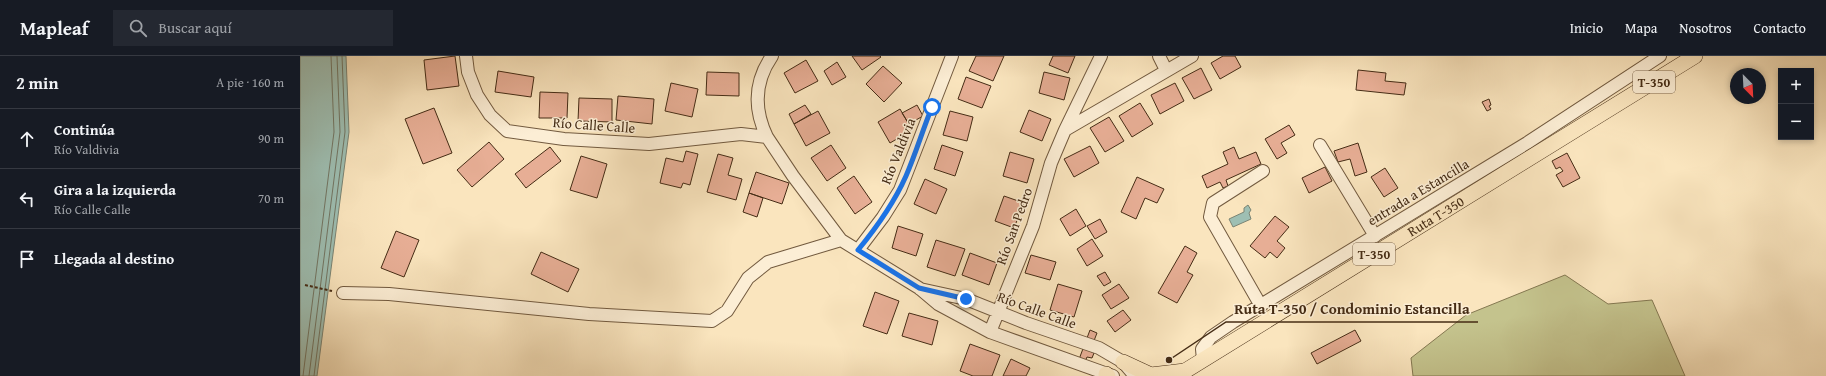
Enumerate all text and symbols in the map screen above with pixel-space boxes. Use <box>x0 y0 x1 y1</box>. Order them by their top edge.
search box <box>113 10 393 46</box>
text: Mapleaf <box>20 14 89 42</box>
icon: search <box>127 17 149 39</box>
text: Buscar aquí <box>159 17 232 38</box>
text: Inicio <box>1570 18 1603 38</box>
text: Mapa <box>1625 18 1657 38</box>
text: Nosotros <box>1679 18 1732 38</box>
text: Contacto <box>1754 18 1806 38</box>
north arrow <box>1730 68 1766 104</box>
map controls <box>1778 68 1814 140</box>
button: + <box>1778 68 1814 104</box>
text: 2 min <box>16 70 58 95</box>
road number: T-350 <box>1633 71 1675 93</box>
text: A pie · 160 m <box>216 73 284 92</box>
route start <box>923 98 941 116</box>
button: − <box>1778 104 1814 140</box>
street label: Río Calle Calle <box>552 112 636 138</box>
street label: Río Valdivia <box>876 114 921 187</box>
text: Continúa <box>54 119 115 140</box>
icon: ahead <box>16 128 38 150</box>
text: 90 m <box>258 129 284 148</box>
text: Río Valdivia <box>54 140 119 159</box>
street label: entrada a Estancilla <box>1363 154 1473 230</box>
text: Gira a la izquierda <box>54 179 176 200</box>
street label: Río San Pedro <box>991 185 1037 267</box>
icon: left <box>16 188 38 210</box>
text: 70 m <box>258 189 284 208</box>
street label: Ruta T-350 <box>1403 191 1468 241</box>
text: Río Calle Calle <box>54 200 131 219</box>
road number: T-350 <box>1353 243 1395 265</box>
icon: arrive <box>16 248 38 270</box>
text: Llegada al destino <box>54 248 174 269</box>
street label: Río Calle Calle <box>995 286 1080 334</box>
route end <box>957 290 975 308</box>
callout: Ruta T-350 / Condominio Estancilla <box>1226 295 1478 322</box>
text: Ruta T-350 / Condominio Estancilla <box>1234 298 1470 319</box>

